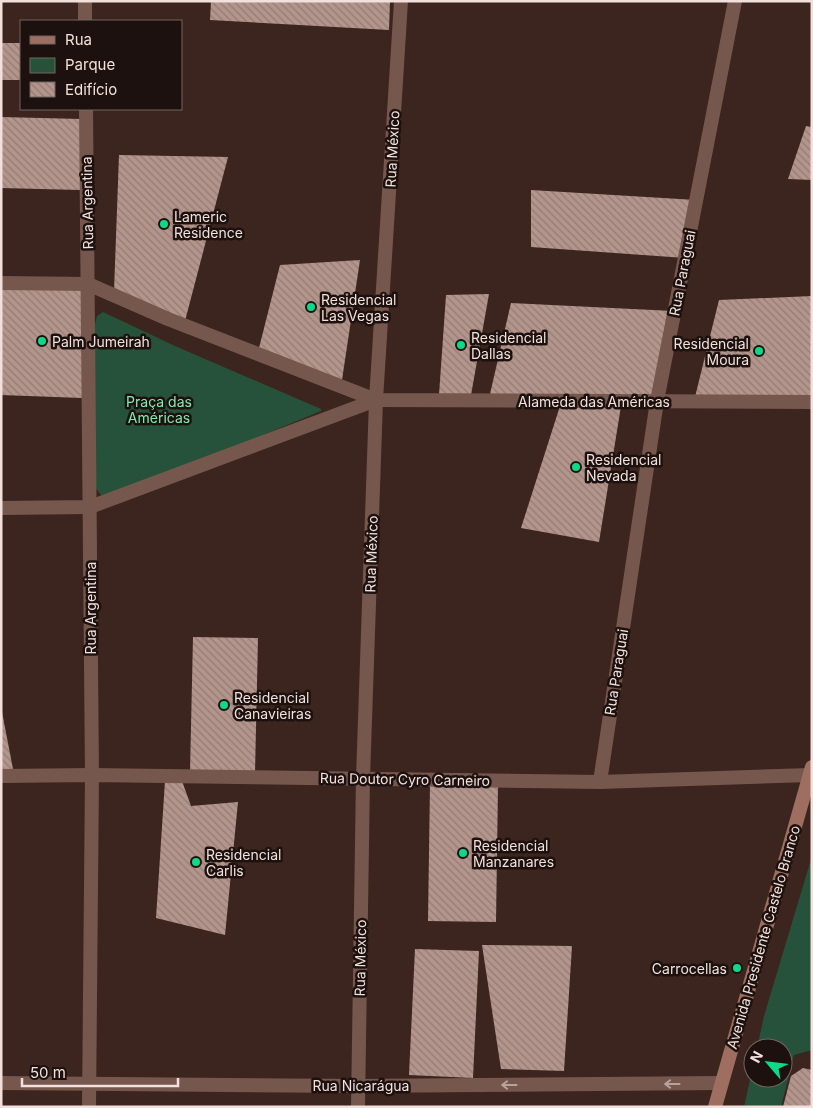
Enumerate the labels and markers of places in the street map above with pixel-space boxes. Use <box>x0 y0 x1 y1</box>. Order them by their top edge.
place label: Lameric Residence <box>174 208 243 241</box>
marker: Lameric Residence <box>158 218 170 230</box>
place label: Residencial Las Vegas <box>321 291 396 324</box>
marker: Residencial Las Vegas <box>305 301 317 313</box>
place label: Residencial Dallas <box>471 329 546 362</box>
place label: Palm Jumeirah <box>52 333 150 350</box>
marker: Palm Jumeirah <box>36 335 48 347</box>
place label: Residencial Moura <box>674 335 749 368</box>
marker: Residencial Dallas <box>455 339 467 351</box>
marker: Residencial Moura <box>753 345 765 357</box>
place label: Residencial Nevada <box>586 451 661 484</box>
marker: Residencial Nevada <box>570 461 582 473</box>
place label: Residencial Canavieiras <box>234 689 311 722</box>
marker: Residencial Canavieiras <box>218 699 230 711</box>
place label: Residencial Manzanares <box>473 837 554 870</box>
place label: Residencial Carlis <box>206 846 281 879</box>
marker: Residencial Manzanares <box>457 847 469 859</box>
marker: Residencial Carlis <box>190 856 202 868</box>
place label: Carrocellas <box>652 960 727 977</box>
marker: Carrocellas <box>731 962 743 974</box>

